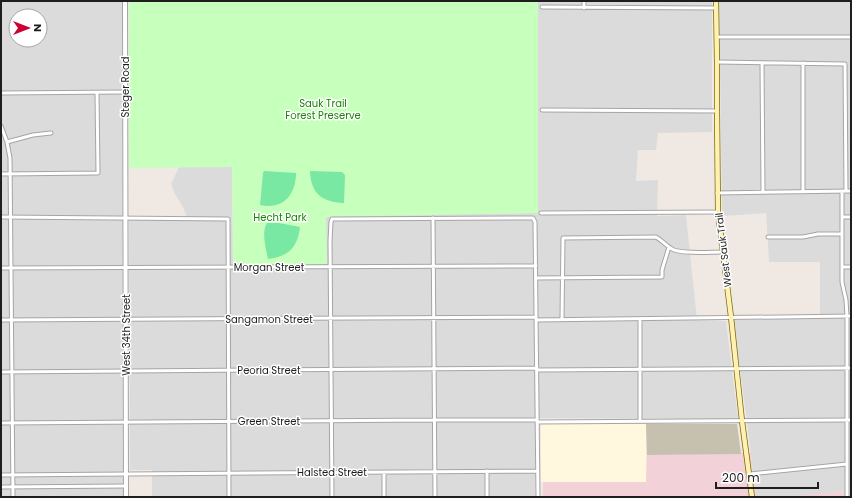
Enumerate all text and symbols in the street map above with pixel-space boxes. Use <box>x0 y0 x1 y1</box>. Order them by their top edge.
north arrow <box>8 8 48 48</box>
text: N <box>30 24 46 32</box>
street label: Steger Road <box>118 56 133 118</box>
park label: Sauk Trail Forest Preserve <box>285 96 361 123</box>
park label: Hecht Park <box>253 210 308 225</box>
street label: West Sauk Trail <box>711 212 736 288</box>
street label: Morgan Street <box>234 260 305 275</box>
street label: West 34th Street <box>119 294 134 376</box>
street label: Sangamon Street <box>225 312 313 327</box>
street label: Peoria Street <box>237 363 301 378</box>
street label: Green Street <box>238 414 300 429</box>
scale bar <box>716 464 818 490</box>
street label: Halsted Street <box>297 465 367 480</box>
text: 200 m <box>722 469 760 486</box>

